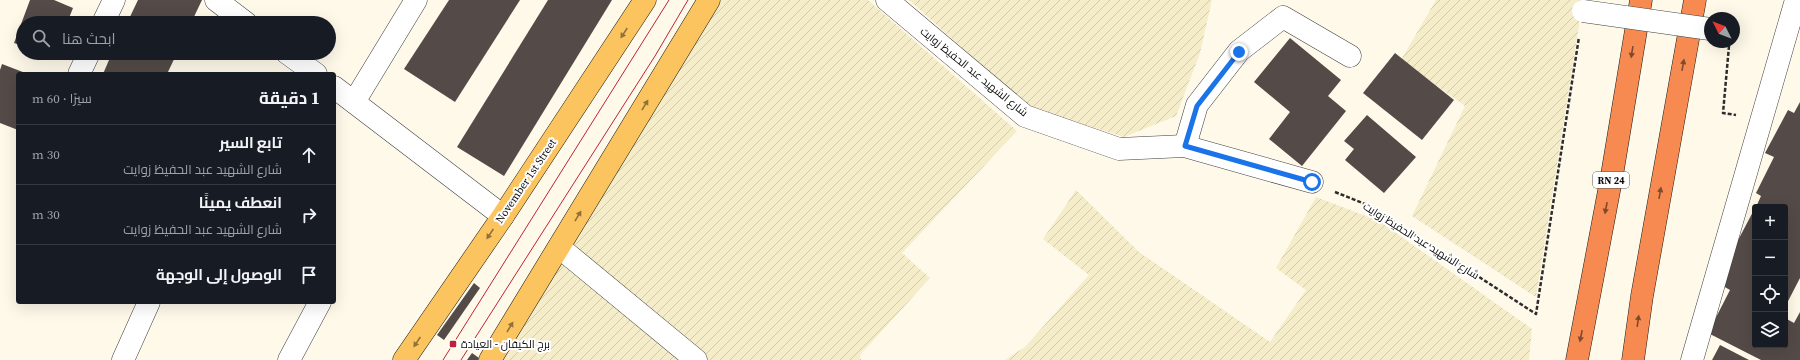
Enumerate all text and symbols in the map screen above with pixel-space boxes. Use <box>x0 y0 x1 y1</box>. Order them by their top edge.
north arrow <box>1704 12 1740 48</box>
search box <box>16 16 336 60</box>
street label: شارع الشهيد عبد الحفيظ زوايت <box>917 24 1031 120</box>
icon: search <box>30 27 52 49</box>
one-way arrow <box>620 27 628 38</box>
text: ابحث هنا <box>62 28 116 49</box>
route end <box>1230 43 1248 61</box>
one-way arrow <box>1629 46 1635 58</box>
one-way arrow <box>1681 59 1687 71</box>
text: 1 دقيقة <box>259 86 320 110</box>
text: سيرًا · 60 m <box>32 90 92 107</box>
one-way arrow <box>642 99 649 111</box>
text: تابع السير <box>219 132 282 153</box>
street label: November 1st Street <box>492 135 560 226</box>
icon: ahead <box>298 144 320 166</box>
text: 30 m <box>32 146 60 163</box>
text: شارع الشهيد عبد الحفيظ زوايت <box>123 161 282 178</box>
road number: RN 24 <box>1593 172 1629 188</box>
route start <box>1303 173 1321 191</box>
one-way arrow <box>1657 187 1663 199</box>
text: انعطف يمينًا <box>199 192 282 213</box>
street label: شارع الشهيد عبد الحفيظ زوايت <box>1360 199 1482 283</box>
one-way arrow <box>1602 202 1608 214</box>
icon: right <box>298 204 320 226</box>
map controls <box>1752 204 1788 348</box>
button: + <box>1752 204 1788 240</box>
text: 30 m <box>32 206 60 223</box>
one-way arrow <box>574 210 581 222</box>
text: شارع الشهيد عبد الحفيظ زوايت <box>123 221 282 238</box>
one-way arrow <box>486 229 494 240</box>
button: − <box>1752 240 1788 276</box>
text: الوصول إلى الوجهة <box>156 264 282 285</box>
icon: arrive <box>298 264 320 286</box>
button: locate <box>1752 276 1788 312</box>
button: layers <box>1752 312 1788 348</box>
one-way arrow <box>1635 315 1641 327</box>
one-way arrow <box>506 322 514 332</box>
one-way arrow <box>1577 329 1583 342</box>
one-way arrow <box>413 337 421 347</box>
place label: برج الكيفان - العيادة <box>461 337 550 352</box>
marker: برج الكيفان - العيادة <box>448 339 458 349</box>

